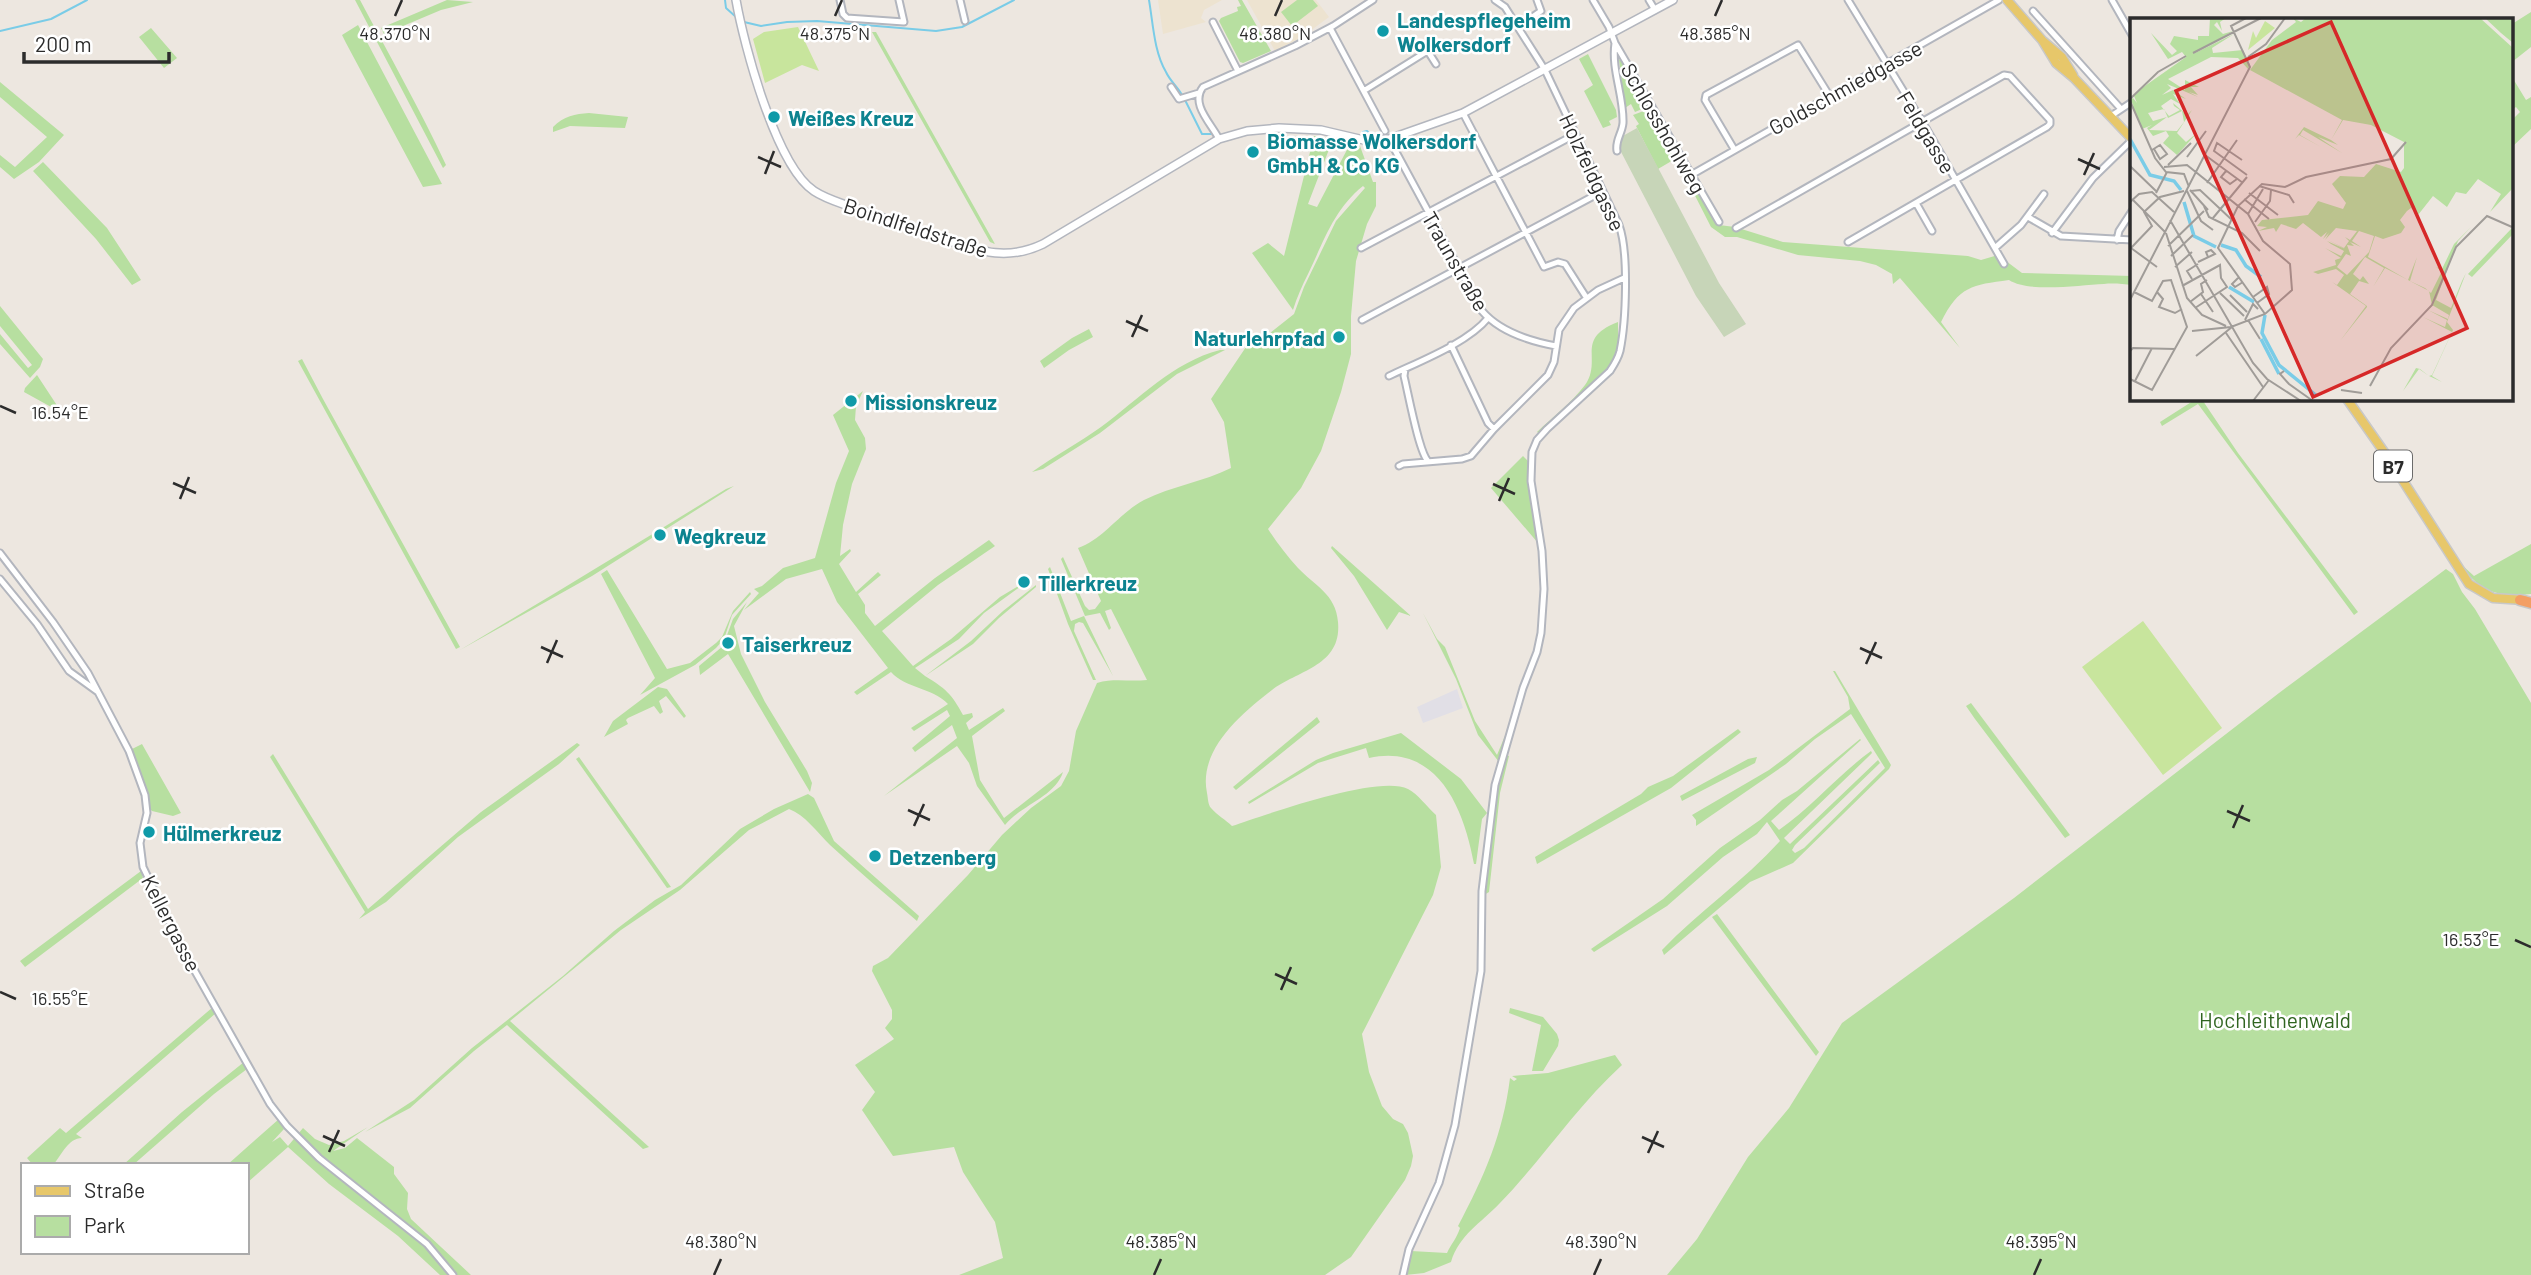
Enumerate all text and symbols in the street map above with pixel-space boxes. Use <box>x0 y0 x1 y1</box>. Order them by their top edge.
place label: Landespflegeheim Wolkersdorf <box>1397 7 1571 56</box>
inset map <box>2130 18 2514 401</box>
scale bar <box>24 21 170 65</box>
text: 48.370°N <box>359 22 431 44</box>
text: 48.375°N <box>800 22 870 44</box>
text: 48.380°N <box>1239 22 1311 44</box>
text: 48.385°N <box>1679 22 1751 44</box>
marker: Landespflegeheim Wolkersdorf <box>1375 23 1391 39</box>
text: 200 m <box>35 31 92 56</box>
street label: Goldschmiedgasse <box>1764 35 1926 139</box>
street label: Schlosshohlweg <box>1617 58 1711 198</box>
street label: Feldgasse <box>1893 86 1961 178</box>
place label: Weißes Kreuz <box>788 105 914 130</box>
marker: Weißes Kreuz <box>766 109 782 125</box>
street label: Holzfeldgasse <box>1555 109 1631 235</box>
place label: Biomasse Wolkersdorf GmbH & Co KG <box>1267 128 1476 177</box>
marker: Biomasse Wolkersdorf GmbH & Co KG <box>1245 144 1261 160</box>
street label: Boindlfeldstraße <box>841 192 991 262</box>
street label: Traunstraße <box>1417 207 1495 315</box>
place label: Naturlehrpfad <box>1194 325 1325 350</box>
marker: Naturlehrpfad <box>1331 329 1347 345</box>
place label: Missionskreuz <box>865 389 997 414</box>
marker: Missionskreuz <box>843 393 859 409</box>
text: 16.54°E <box>31 401 89 423</box>
road number: B7 <box>2374 450 2412 481</box>
place label: Wegkreuz <box>674 523 766 548</box>
marker: Wegkreuz <box>652 527 668 543</box>
place label: Tillerkreuz <box>1038 570 1137 595</box>
marker: Tillerkreuz <box>1016 574 1032 590</box>
place label: Taiserkreuz <box>742 631 852 656</box>
marker: Taiserkreuz <box>720 635 736 651</box>
place label: Hülmerkreuz <box>163 820 282 845</box>
marker: Hülmerkreuz <box>141 824 157 840</box>
place label: Detzenberg <box>889 844 996 869</box>
marker: Detzenberg <box>867 848 883 864</box>
street label: Kellergasse <box>137 871 207 975</box>
text: 16.53°E <box>2443 928 2499 950</box>
text: 16.55°E <box>32 987 88 1009</box>
park label: Hochleithenwald <box>2199 1007 2351 1032</box>
legend <box>21 1163 248 1254</box>
text: Straße <box>84 1177 145 1202</box>
text: Park <box>84 1212 125 1237</box>
text: 48.380°N <box>685 1230 757 1252</box>
text: 48.385°N <box>1125 1230 1197 1252</box>
text: 48.390°N <box>1565 1230 1637 1252</box>
text: 48.395°N <box>2005 1230 2077 1252</box>

